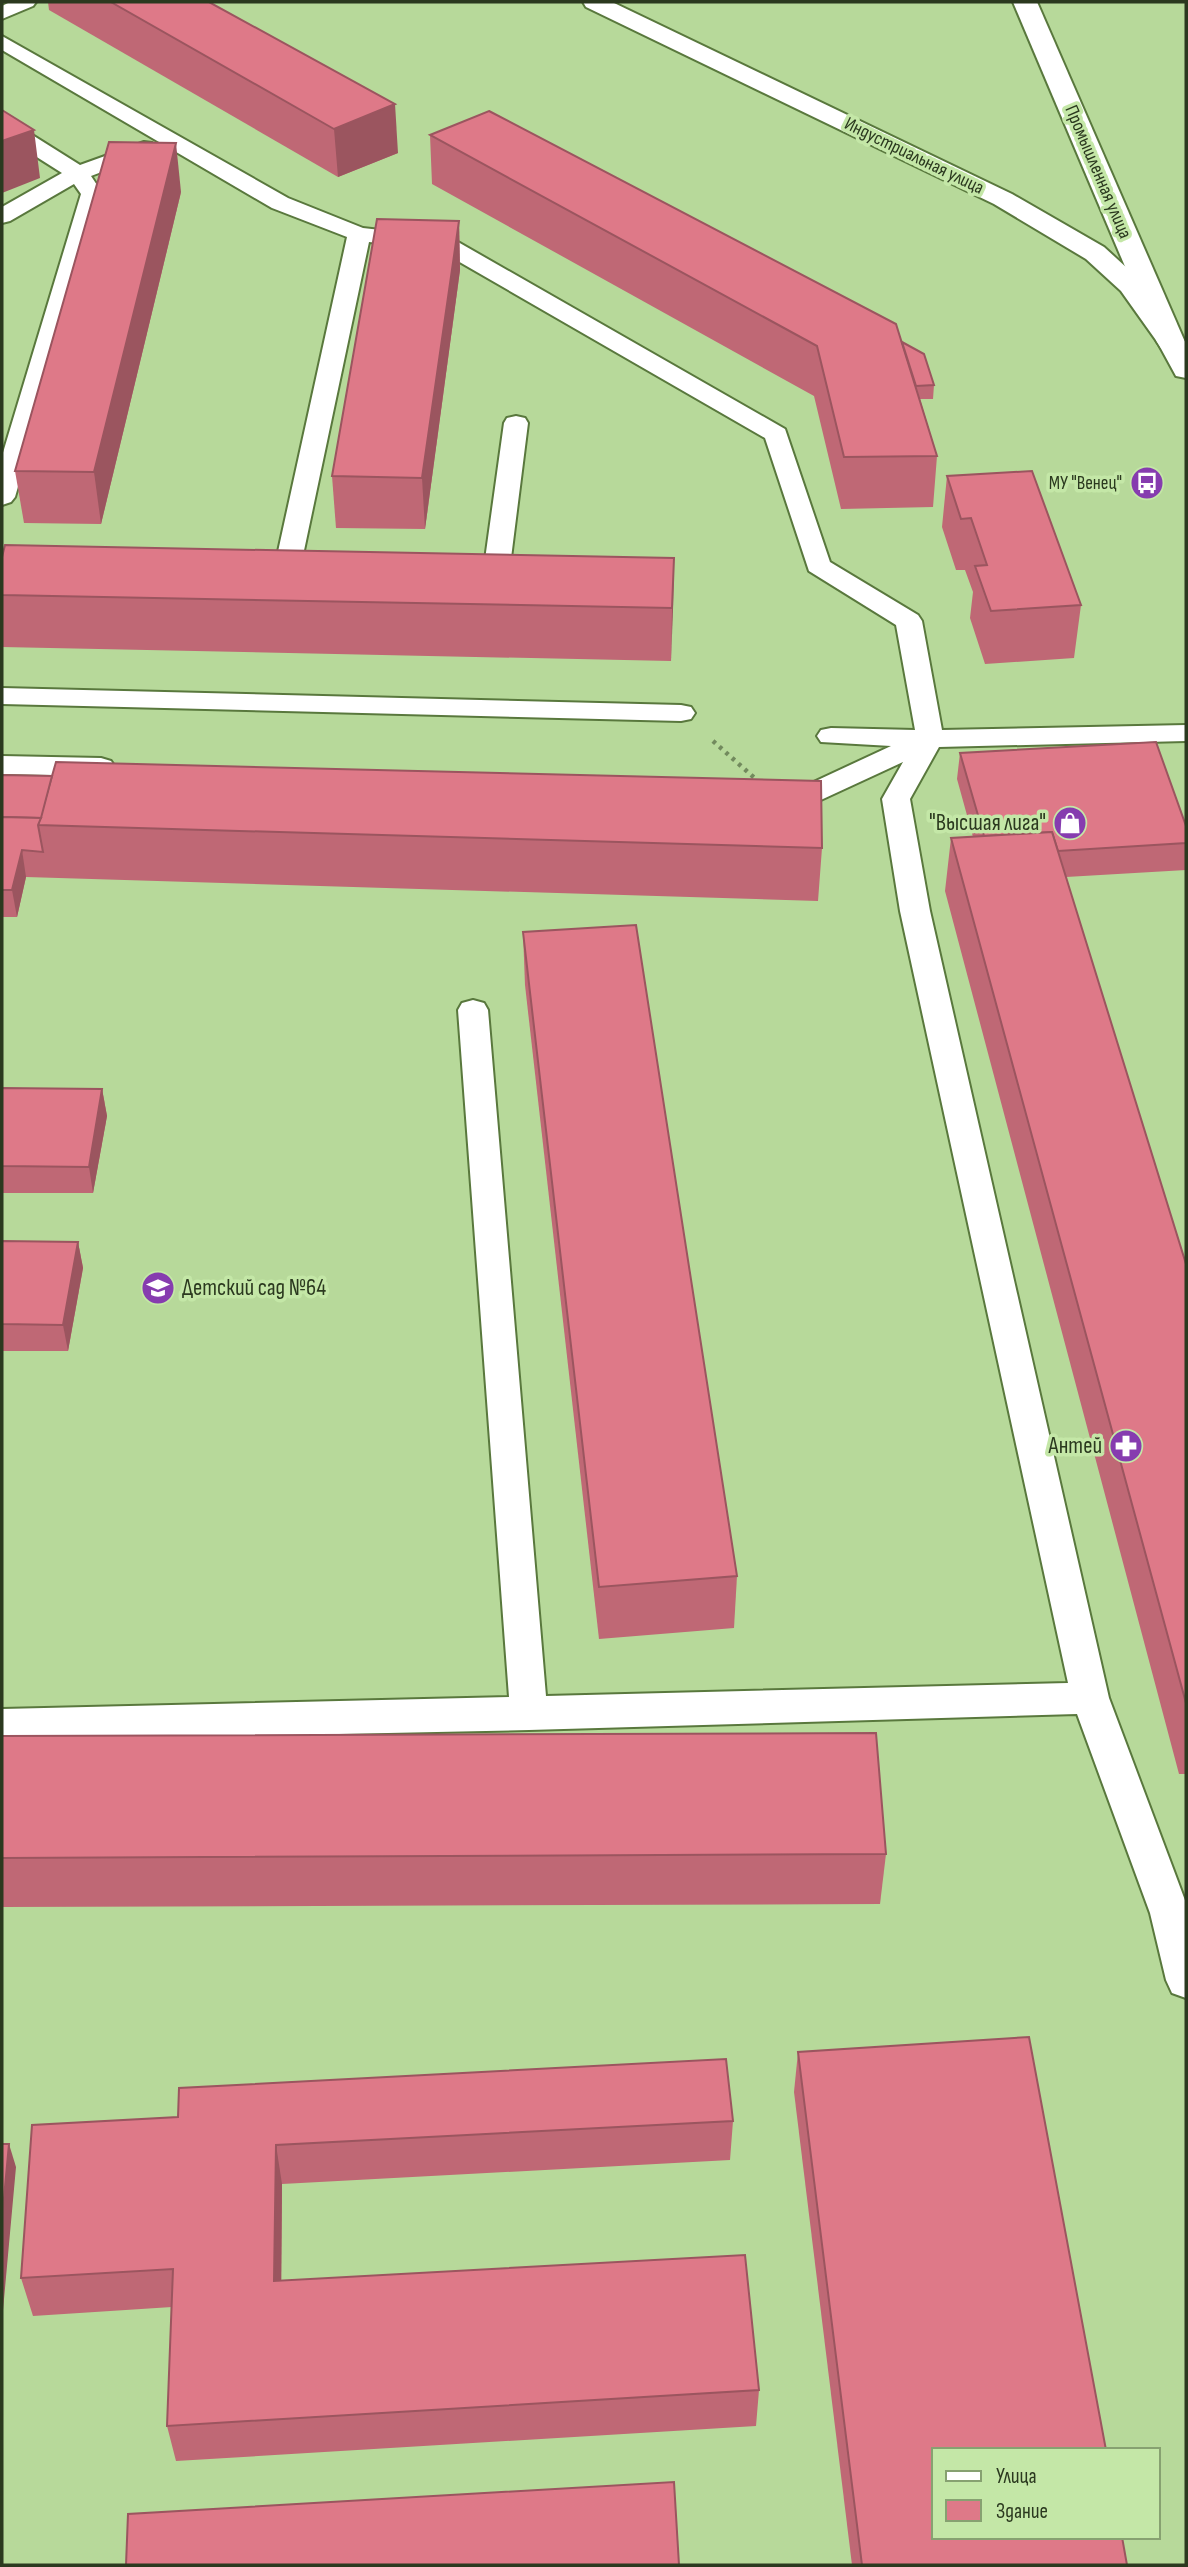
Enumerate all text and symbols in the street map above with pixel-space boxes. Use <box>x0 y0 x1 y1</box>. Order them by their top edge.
street label: Промышленная улица <box>1060 102 1136 242</box>
street label: Индустриальная улица <box>841 112 987 200</box>
bus stop icon: МУ "Венец" <box>1128 464 1166 502</box>
place label: МУ "Венец" <box>1049 472 1122 495</box>
shop icon: "Высшая лига" <box>1051 804 1089 842</box>
place label: "Высшая лига" <box>929 809 1046 837</box>
school or university icon: Детский сад №64 <box>139 1269 177 1307</box>
place label: Детский сад №64 <box>182 1274 327 1302</box>
pharmacy icon: Антей <box>1107 1427 1145 1465</box>
place label: Антей <box>1047 1432 1102 1460</box>
legend <box>932 2448 1160 2539</box>
text: Улица <box>996 2464 1037 2489</box>
text: Здание <box>996 2499 1048 2524</box>

